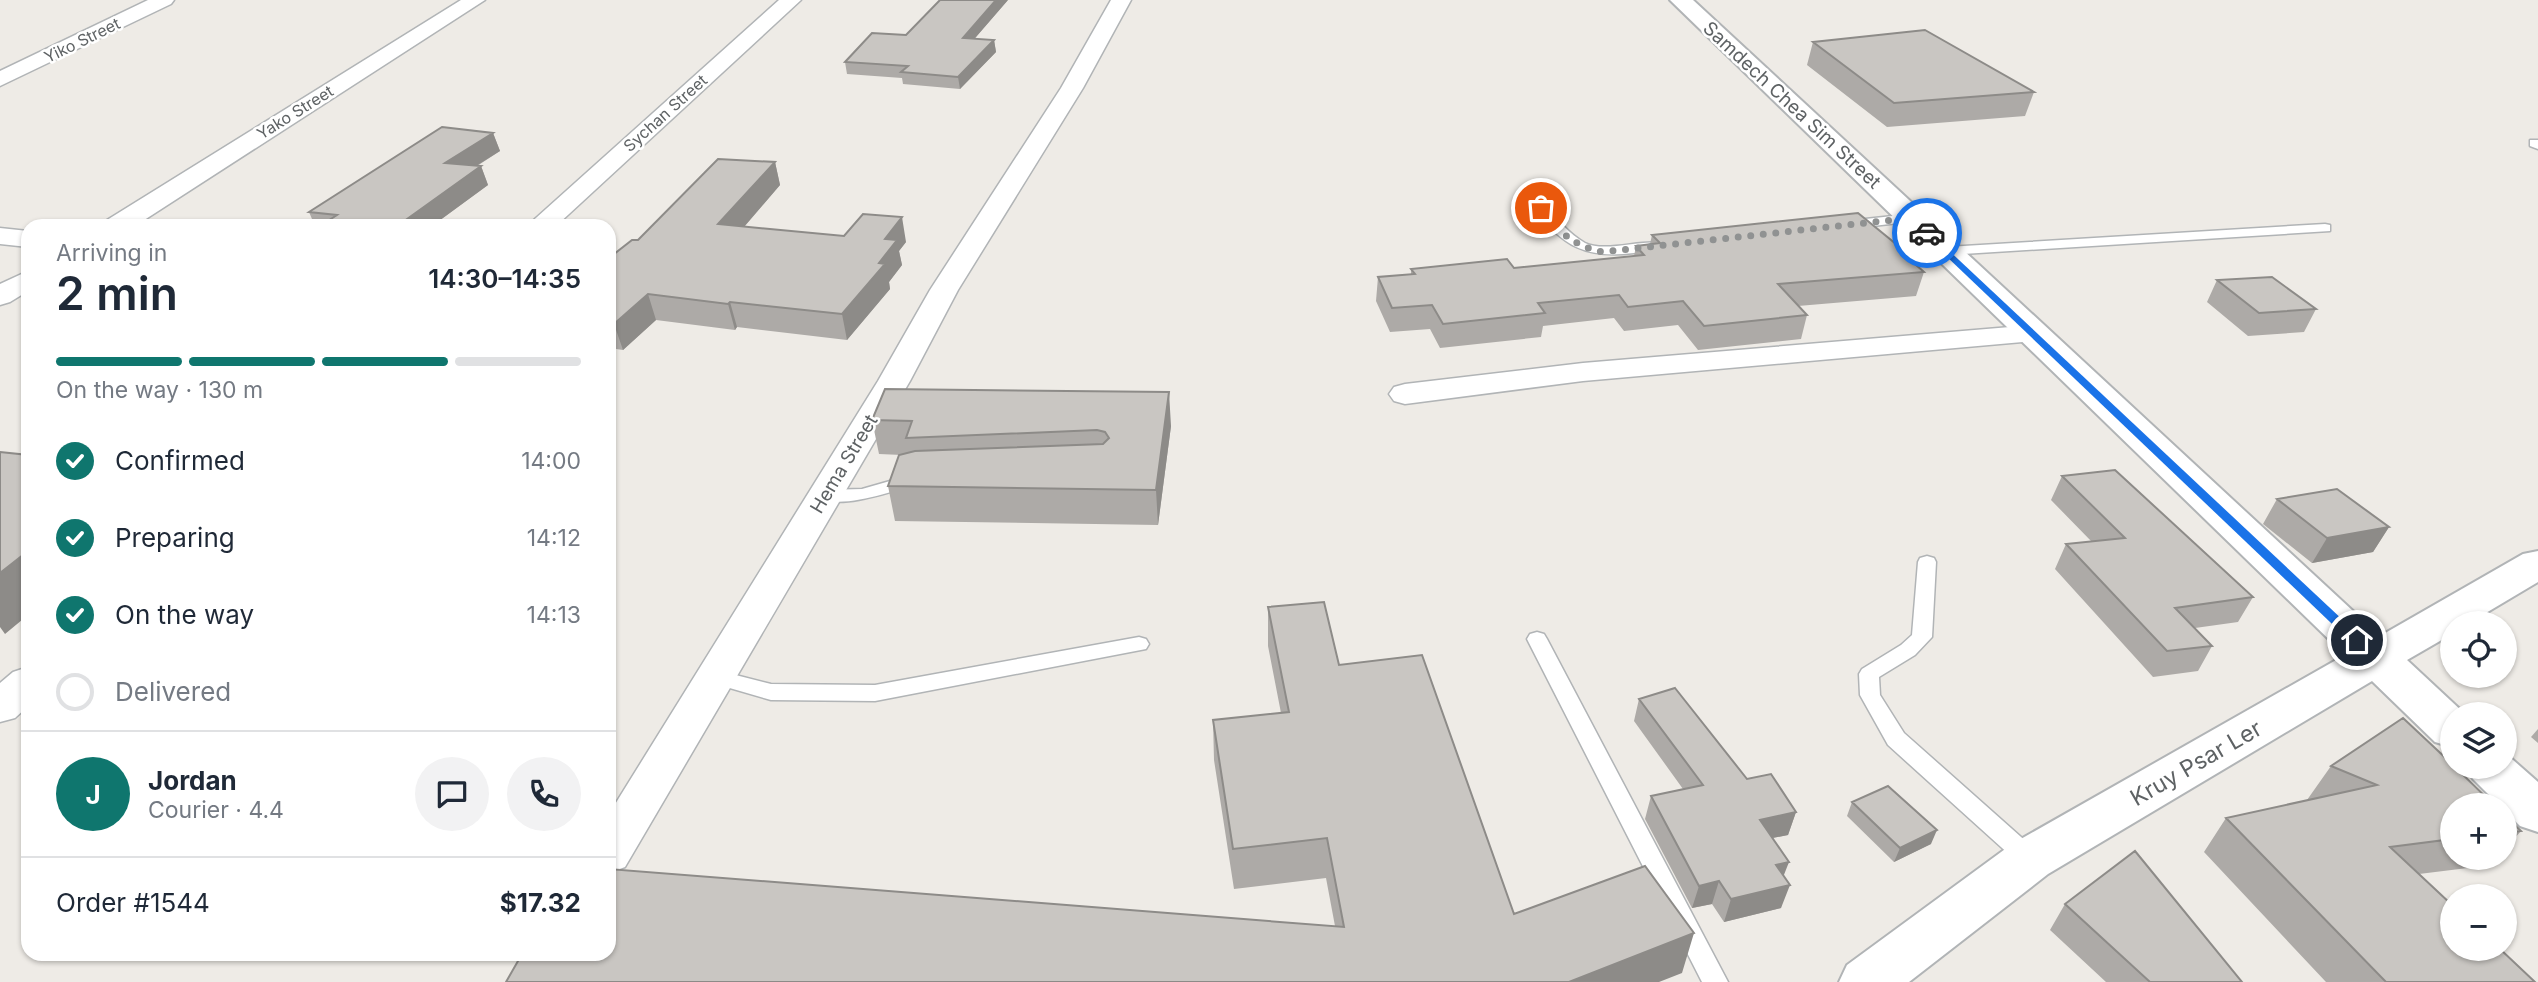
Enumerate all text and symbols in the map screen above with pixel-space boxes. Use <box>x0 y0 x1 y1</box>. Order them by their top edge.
street label: Yiko Street <box>41 13 123 67</box>
street label: Samdech Chea Sim Street <box>1698 17 1886 193</box>
street label: Sychan Street <box>619 70 711 156</box>
street label: Yako Street <box>253 81 337 143</box>
pin <box>1511 178 1571 238</box>
icon: bag <box>1522 189 1560 227</box>
courier <box>1892 198 1962 268</box>
icon: car <box>1908 214 1946 252</box>
text: Arriving in <box>56 239 167 267</box>
text: 14:30–14:35 <box>428 263 581 294</box>
text: 2 min <box>56 265 178 321</box>
text: On the way · 130 m <box>56 376 263 404</box>
street label: Hema Street <box>805 410 883 518</box>
icon: check <box>56 442 94 480</box>
text: Confirmed <box>115 445 245 476</box>
text: 14:00 <box>521 447 581 475</box>
icon: check <box>56 519 94 557</box>
text: Preparing <box>115 522 235 553</box>
text: 14:12 <box>527 524 581 552</box>
icon: check <box>56 596 94 634</box>
text: On the way <box>115 599 254 630</box>
text: 14:13 <box>527 601 581 629</box>
pin <box>2327 610 2387 670</box>
map controls <box>2440 611 2517 961</box>
button: locate <box>2440 611 2517 688</box>
icon: home <box>2338 621 2376 659</box>
text: Delivered <box>115 676 231 707</box>
button: layers <box>2440 702 2517 779</box>
street label: Kruy Psar Ler <box>2125 714 2267 812</box>
button: chat <box>415 757 489 831</box>
button: phone <box>507 757 581 831</box>
text: Jordan <box>148 765 237 796</box>
text: J <box>85 779 101 810</box>
button: + <box>2440 793 2517 870</box>
text: Courier · 4.4 <box>148 796 284 824</box>
button: − <box>2440 884 2517 961</box>
text: Order #1544 <box>56 887 210 918</box>
text: $17.32 <box>500 887 581 918</box>

